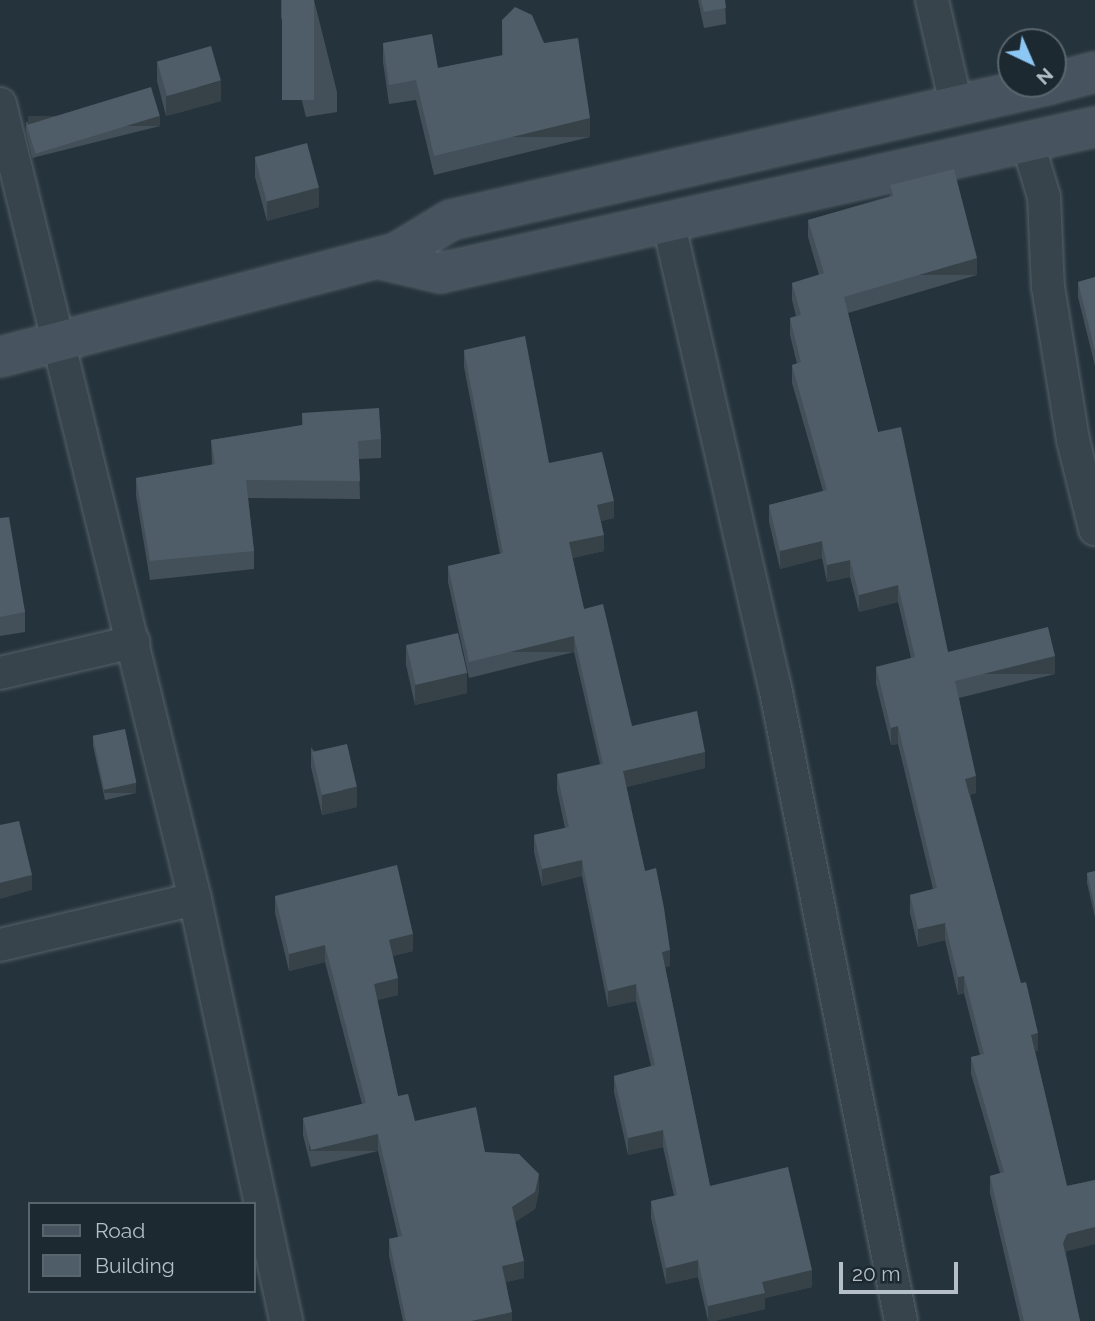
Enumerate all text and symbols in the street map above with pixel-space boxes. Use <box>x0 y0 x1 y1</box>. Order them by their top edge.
north arrow <box>997 28 1067 98</box>
text: N <box>1032 64 1058 90</box>
legend <box>28 1202 256 1293</box>
text: Road <box>95 1218 145 1243</box>
scale bar <box>843 1248 962 1292</box>
text: Building <box>95 1253 175 1278</box>
text: 20 m <box>852 1261 900 1286</box>

